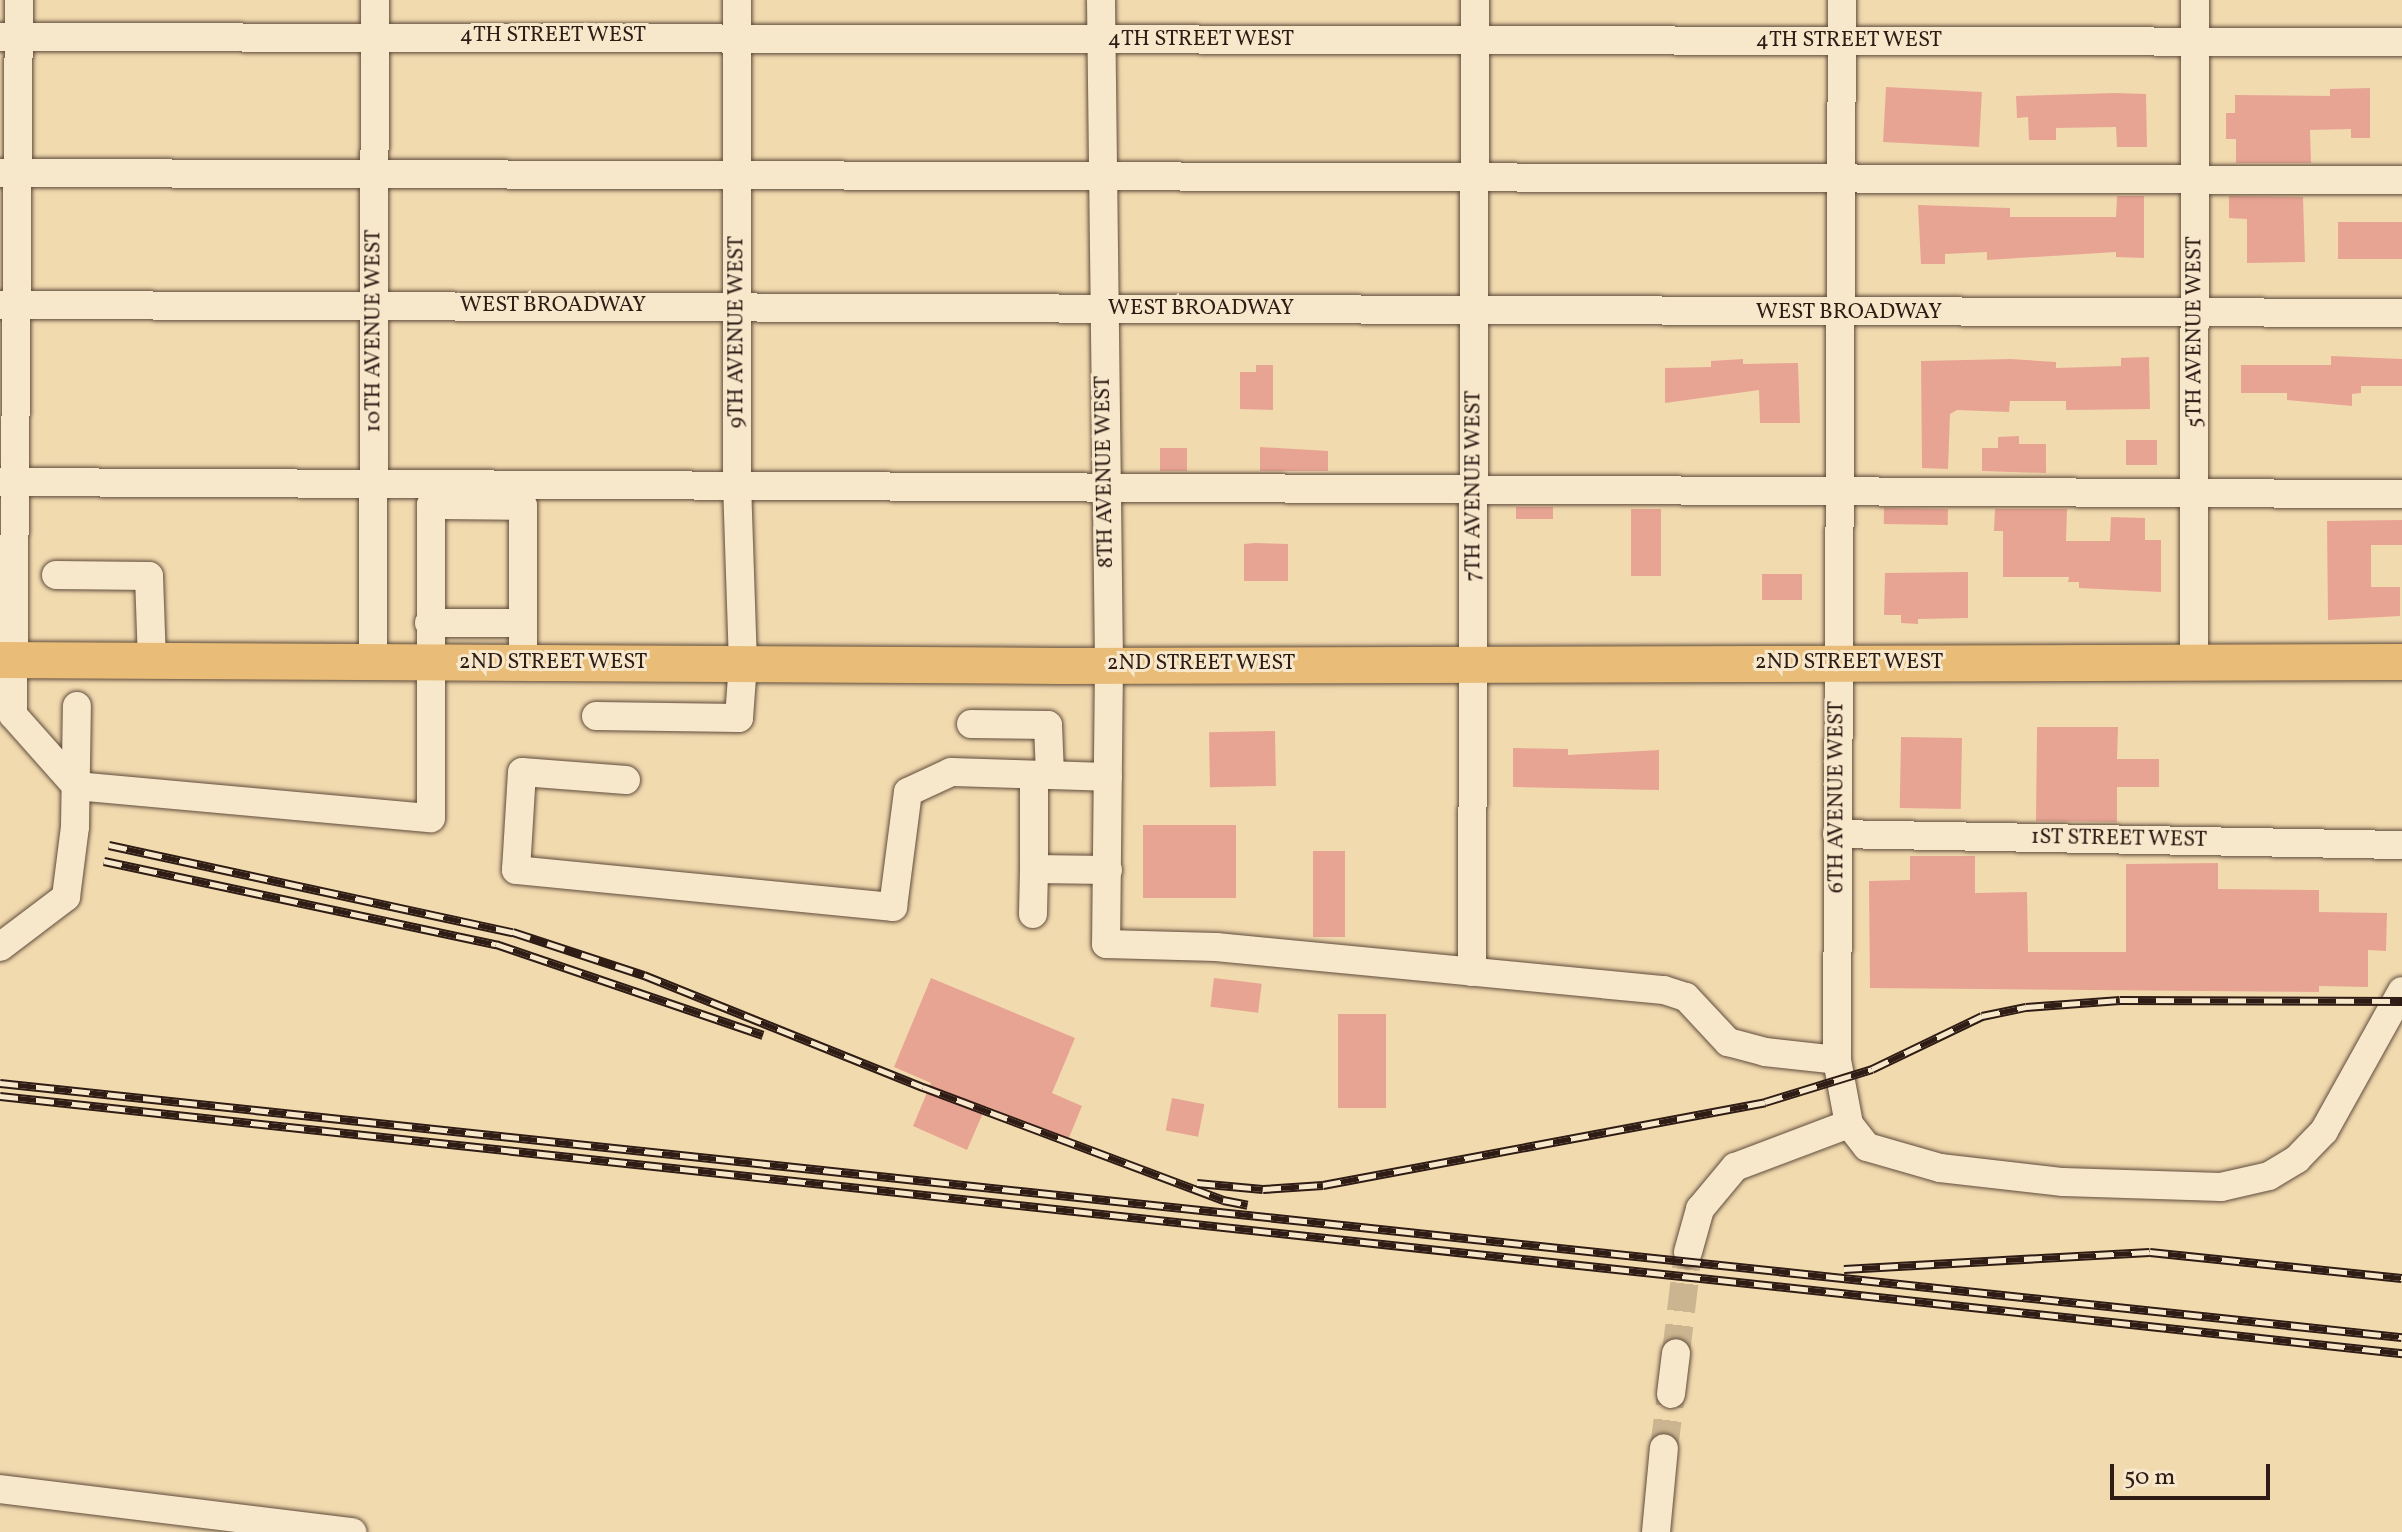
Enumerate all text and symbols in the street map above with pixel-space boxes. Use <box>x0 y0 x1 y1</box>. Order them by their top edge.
street label: 4TH STREET WEST <box>459 23 647 49</box>
street label: 4TH STREET WEST <box>1107 27 1295 53</box>
street label: 4TH STREET WEST <box>1755 28 1943 54</box>
street label: 10TH AVENUE WEST <box>361 229 387 433</box>
street label: 9TH AVENUE WEST <box>724 235 750 429</box>
street label: 5TH AVENUE WEST <box>2182 236 2208 428</box>
street label: WEST BROADWAY <box>460 293 646 319</box>
street label: WEST BROADWAY <box>1108 296 1294 322</box>
street label: WEST BROADWAY <box>1756 300 1942 326</box>
street label: 8TH AVENUE WEST <box>1090 375 1120 569</box>
street label: 7TH AVENUE WEST <box>1461 390 1487 582</box>
street label: 2ND STREET WEST <box>458 650 648 676</box>
street label: 2ND STREET WEST <box>1754 650 1944 676</box>
street label: 2ND STREET WEST <box>1106 651 1296 677</box>
street label: 6TH AVENUE WEST <box>1824 700 1850 894</box>
street label: 1ST STREET WEST <box>2030 824 2208 854</box>
scale bar <box>2114 1448 2274 1498</box>
text: 50 m <box>2124 1461 2176 1495</box>

